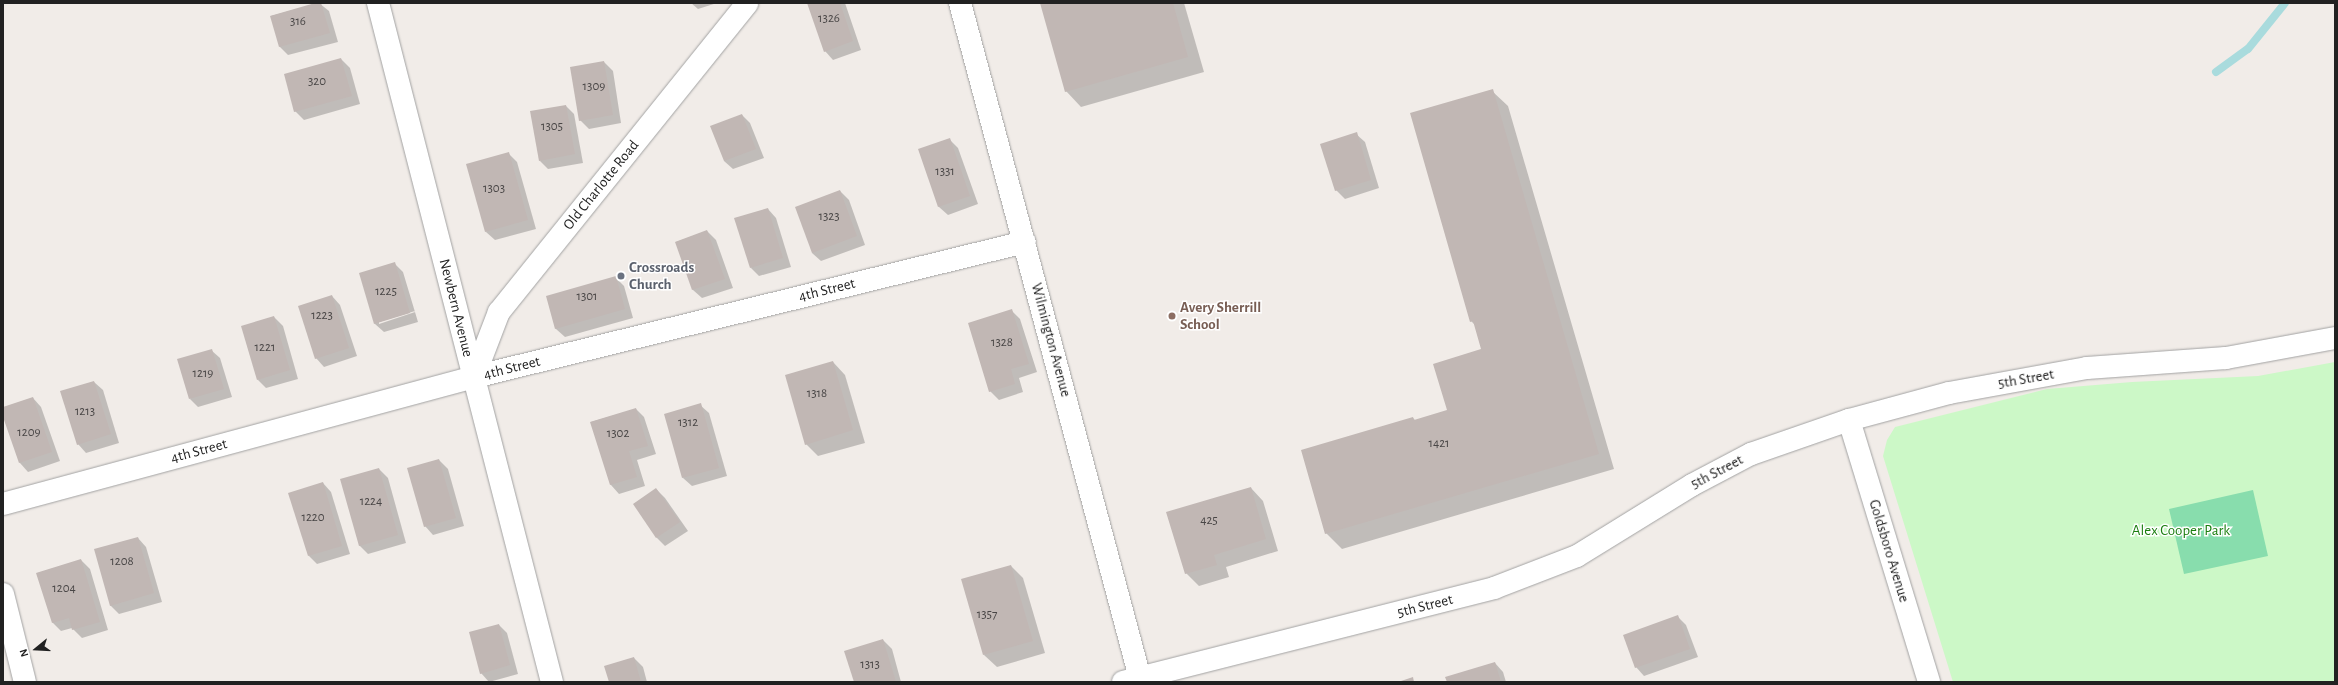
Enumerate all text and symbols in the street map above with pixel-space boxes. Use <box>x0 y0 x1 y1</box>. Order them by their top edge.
house number: 1326 <box>818 11 840 27</box>
house number: 316 <box>290 14 306 30</box>
house number: 320 <box>308 74 326 90</box>
house number: 1309 <box>583 79 605 95</box>
house number: 1305 <box>541 119 563 135</box>
street label: Old Charlotte Road <box>559 136 643 234</box>
house number: 1331 <box>935 164 955 180</box>
house number: 1303 <box>483 181 505 197</box>
house number: 1323 <box>818 209 840 225</box>
street label: Newbern Avenue <box>435 257 477 359</box>
place label: Crossroads Church <box>629 258 694 293</box>
marker: Crossroads Church <box>616 271 626 281</box>
street label: 4th Street <box>797 274 857 306</box>
street label: Wilmington Avenue <box>1027 281 1075 399</box>
house number: 1225 <box>375 284 397 300</box>
house number: 1301 <box>576 289 598 305</box>
place label: Avery Sherrill School <box>1180 298 1261 333</box>
house number: 1223 <box>311 308 333 324</box>
marker: Avery Sherrill School <box>1167 311 1177 321</box>
house number: 1328 <box>991 335 1013 351</box>
house number: 1221 <box>255 340 275 356</box>
street label: 4th Street <box>482 352 542 384</box>
street label: 5th Street <box>1997 365 2055 393</box>
house number: 1219 <box>193 366 213 382</box>
house number: 1318 <box>807 386 827 402</box>
house number: 1213 <box>75 404 95 420</box>
house number: 1312 <box>678 415 698 431</box>
house number: 1209 <box>17 425 41 441</box>
house number: 1302 <box>607 426 629 442</box>
street label: 4th Street <box>169 435 229 467</box>
house number: 1421 <box>1428 436 1450 452</box>
street label: 5th Street <box>1688 451 1746 493</box>
house number: 1224 <box>360 494 382 510</box>
street label: Goldsboro Avenue <box>1865 497 1913 605</box>
house number: 1220 <box>301 510 325 526</box>
house number: 425 <box>1200 513 1218 529</box>
park label: Alex Cooper Park <box>2132 522 2230 540</box>
house number: 1208 <box>110 554 134 570</box>
house number: 1204 <box>52 581 76 597</box>
street label: 5th Street <box>1395 590 1455 622</box>
house number: 1357 <box>977 607 997 623</box>
north arrow <box>16 629 56 669</box>
text: N <box>18 648 31 658</box>
house number: 1313 <box>860 657 880 673</box>

